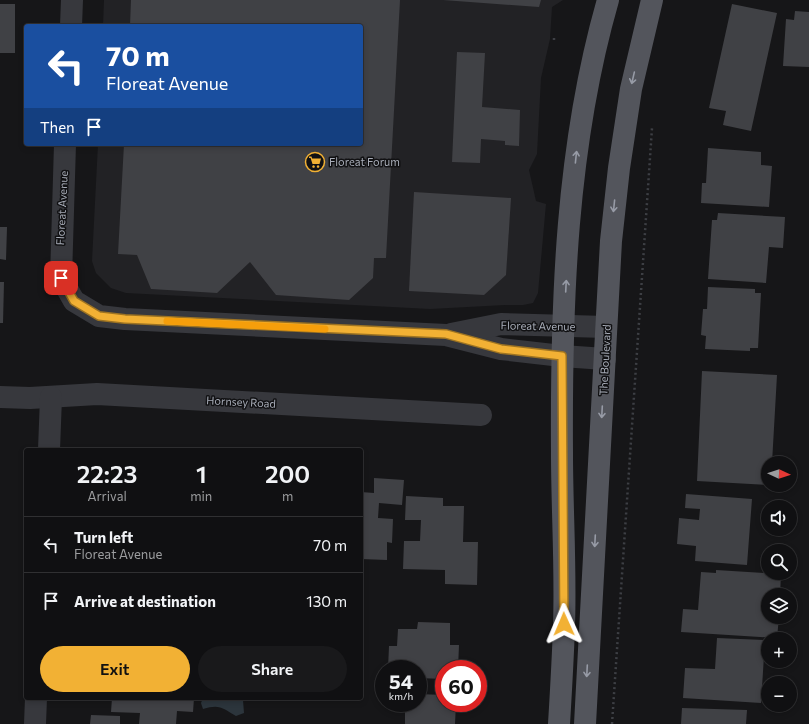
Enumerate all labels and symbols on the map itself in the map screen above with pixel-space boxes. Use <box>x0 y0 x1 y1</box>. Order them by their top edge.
one-way arrow <box>629 71 636 84</box>
supermarket icon: Floreat Forum <box>304 151 326 173</box>
one-way arrow <box>573 151 580 164</box>
place label: Floreat Forum <box>329 155 400 168</box>
street label: Floreat Avenue <box>53 170 70 246</box>
one-way arrow <box>611 199 618 212</box>
pin <box>44 261 78 295</box>
one-way arrow <box>562 280 570 293</box>
street label: Floreat Avenue <box>501 318 576 333</box>
street label: The Boulevard <box>596 324 613 396</box>
street label: Hornsey Road <box>206 393 276 410</box>
one-way arrow <box>598 405 605 418</box>
north arrow <box>761 456 797 492</box>
one-way arrow <box>591 534 598 547</box>
position arrow <box>543 603 585 645</box>
speed limit sign: 60 <box>435 660 487 712</box>
one-way arrow <box>584 664 591 677</box>

